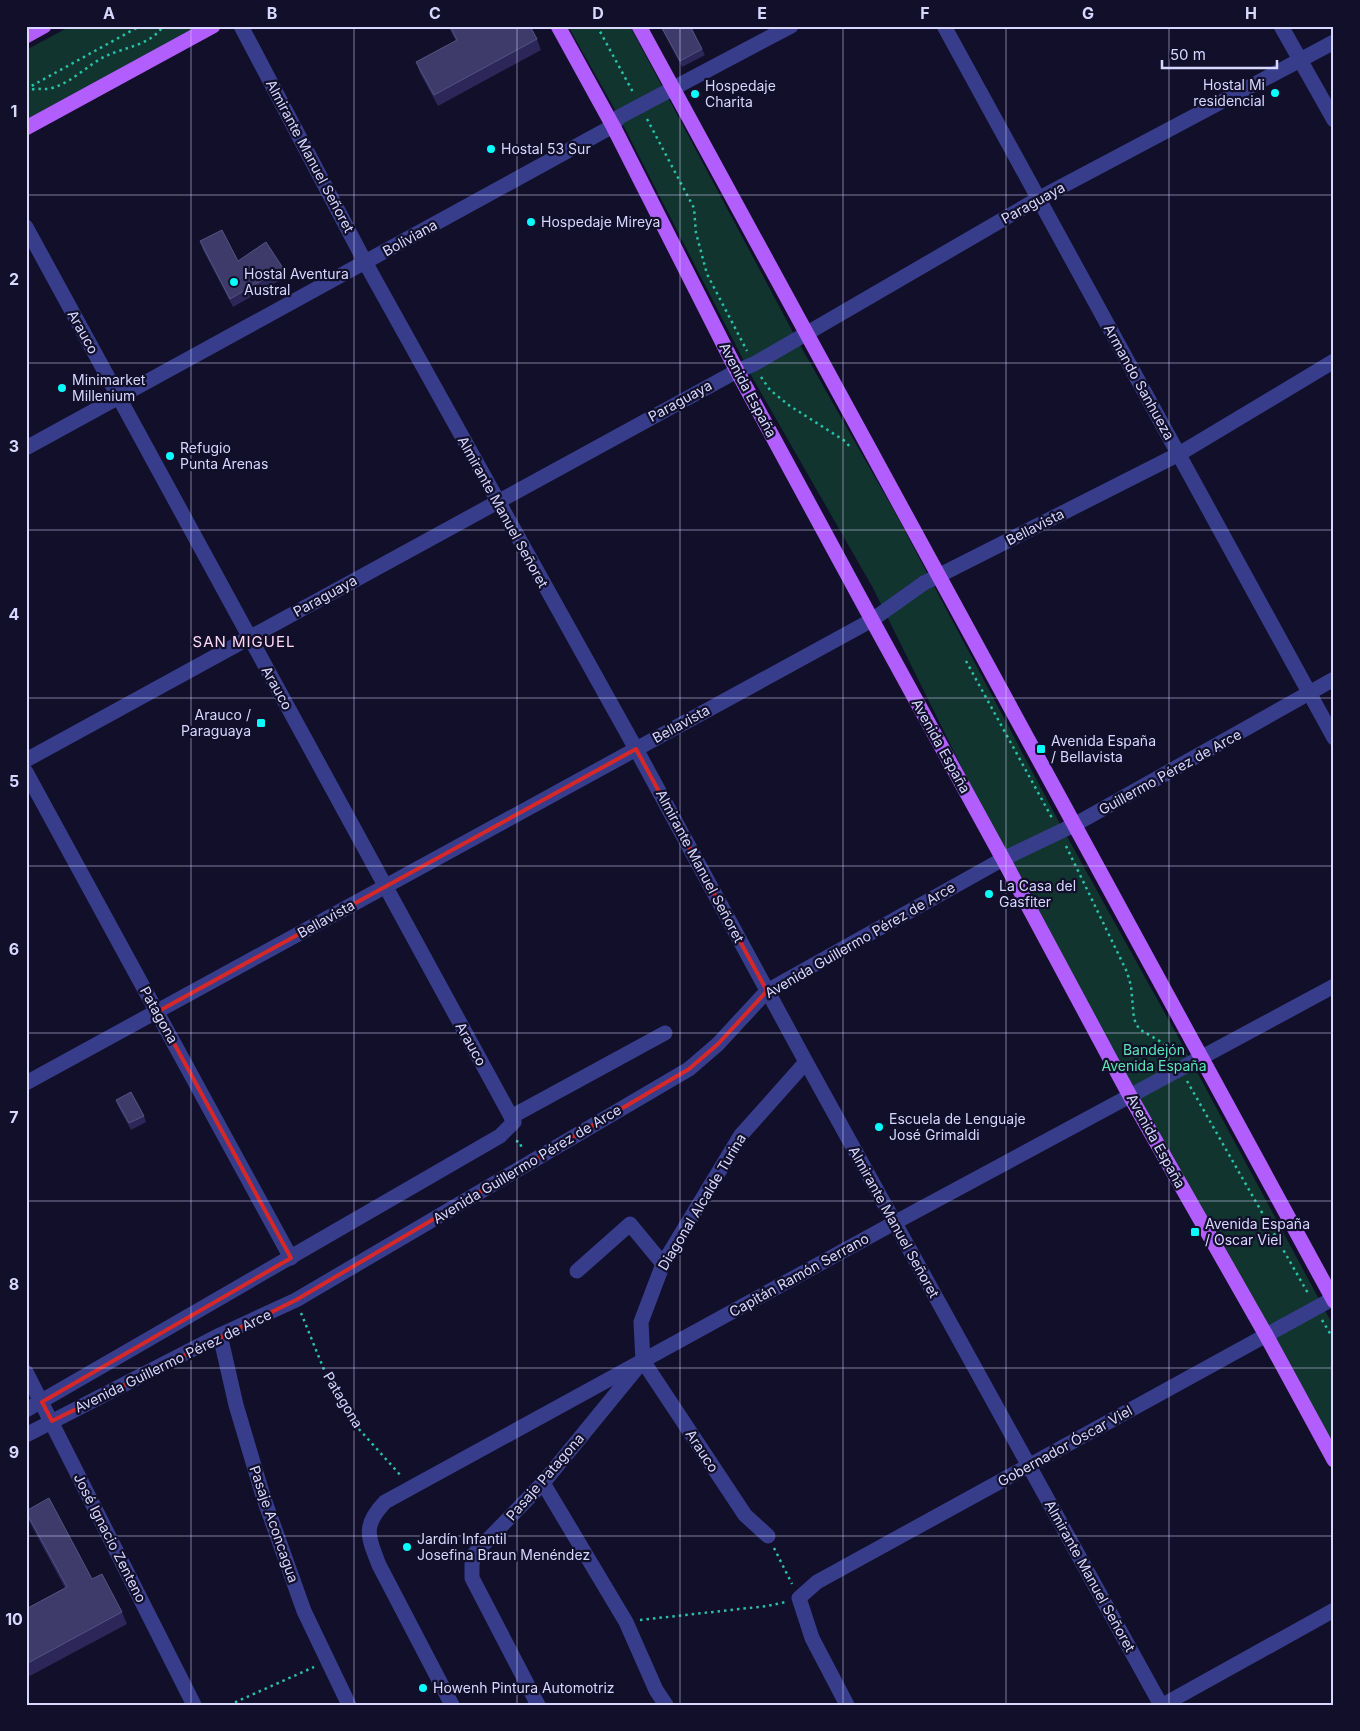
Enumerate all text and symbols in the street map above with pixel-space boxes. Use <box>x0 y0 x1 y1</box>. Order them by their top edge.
text: A <box>103 3 115 23</box>
text: B <box>267 3 277 23</box>
text: C <box>429 3 441 23</box>
text: D <box>592 3 604 23</box>
text: E <box>757 3 767 23</box>
text: F <box>920 3 930 23</box>
text: G <box>1082 3 1094 23</box>
text: H <box>1245 3 1257 23</box>
scale bar <box>1162 38 1278 70</box>
text: 50 m <box>1170 45 1206 64</box>
street label: Almirante Manuel Señoret <box>263 76 358 236</box>
place label: Hostal Mi residencial <box>1193 76 1265 109</box>
place label: Hospedaje Charita <box>705 77 776 110</box>
marker: Hostal Mi residencial <box>1269 87 1281 99</box>
marker: Hospedaje Charita <box>689 88 701 100</box>
text: 1 <box>11 101 17 121</box>
place label: Hostal 53 Sur <box>501 140 591 157</box>
marker: Hostal 53 Sur <box>485 143 497 155</box>
street label: Paraguaya <box>998 178 1068 227</box>
place label: Hospedaje Mireya <box>541 213 660 230</box>
street label: Boliviana <box>380 216 440 259</box>
marker: Hospedaje Mireya <box>525 216 537 228</box>
place label: Hostal Aventura Austral <box>244 265 349 298</box>
text: 2 <box>9 269 19 289</box>
marker: Hostal Aventura Austral <box>228 276 240 288</box>
street label: Arauco <box>64 307 102 357</box>
street label: Armando Sanhueza <box>1101 321 1178 443</box>
street label: Avenida España <box>716 339 781 440</box>
place label: Minimarket Millenium <box>72 371 146 404</box>
street label: Paraguaya <box>645 376 715 425</box>
marker: Minimarket Millenium <box>56 382 68 394</box>
street label: Almirante Manuel Señoret <box>455 433 552 591</box>
text: 3 <box>9 436 19 456</box>
place label: Refugio Punta Arenas <box>180 439 268 472</box>
marker: Refugio Punta Arenas <box>164 450 176 462</box>
street label: Bellavista <box>1003 505 1067 548</box>
street label: Paraguaya <box>290 571 360 620</box>
text: 4 <box>9 604 20 624</box>
district label: SAN MIGUEL <box>193 632 295 651</box>
street label: Arauco <box>258 663 296 713</box>
street label: Avenida España <box>909 696 974 796</box>
street label: Bellavista <box>649 701 712 746</box>
place label: Arauco / Paraguaya <box>181 706 251 739</box>
marker: Arauco / Paraguaya <box>255 717 267 729</box>
street label: Guillermo Pérez de Arce <box>1096 725 1244 818</box>
place label: Avenida España / Bellavista <box>1051 732 1156 765</box>
marker: Avenida España / Bellavista <box>1035 743 1047 755</box>
text: 5 <box>9 771 19 791</box>
street label: Almirante Manuel Señoret <box>653 786 748 946</box>
place label: La Casa del Gasfiter <box>999 877 1076 910</box>
street label: Avenida Guillermo Pérez de Arce <box>762 878 958 1001</box>
marker: La Casa del Gasfiter <box>983 888 995 900</box>
street label: Bellavista <box>294 896 357 941</box>
text: 6 <box>9 939 19 959</box>
street label: Patagona <box>137 983 182 1046</box>
street label: Arauco <box>452 1019 490 1069</box>
park label: Bandejón Avenida España <box>1101 1041 1207 1074</box>
street label: Avenida España <box>1124 1091 1189 1191</box>
street label: Avenida Guillermo Pérez de Arce <box>429 1100 624 1227</box>
text: 7 <box>9 1107 19 1127</box>
place label: Escuela de Lenguaje José Grimaldi <box>889 1110 1026 1143</box>
marker: Escuela de Lenguaje José Grimaldi <box>873 1121 885 1133</box>
street label: Diagonal Alcalde Turina <box>654 1130 749 1273</box>
street label: Almirante Manuel Señoret <box>846 1143 943 1301</box>
place label: Avenida España / Oscar Viel <box>1205 1215 1310 1248</box>
marker: Avenida España / Oscar Viel <box>1189 1226 1201 1238</box>
street label: Capitán Ramón Serrano <box>726 1229 871 1320</box>
text: 8 <box>9 1274 19 1294</box>
street label: Avenida Guillermo Pérez de Arce <box>72 1305 274 1416</box>
street label: Patagona <box>320 1369 367 1431</box>
street label: Gobernador Óscar Viel <box>994 1401 1135 1490</box>
street label: Arauco <box>682 1426 722 1475</box>
street label: Pasaje Patagona <box>502 1430 587 1524</box>
text: 9 <box>9 1442 19 1462</box>
street label: Pasaje Aconcagua <box>246 1463 302 1585</box>
street label: José Ignacio Zenteno <box>71 1470 150 1605</box>
street label: Almirante Manuel Señoret <box>1042 1497 1139 1655</box>
place label: Jardín Infantil Josefina Braun Menéndez <box>417 1530 590 1563</box>
marker: Jardín Infantil Josefina Braun Menéndez <box>401 1541 413 1553</box>
text: 10 <box>5 1609 23 1629</box>
place label: Howenh Pintura Automotriz <box>433 1679 615 1696</box>
marker: Howenh Pintura Automotriz <box>417 1682 429 1694</box>

